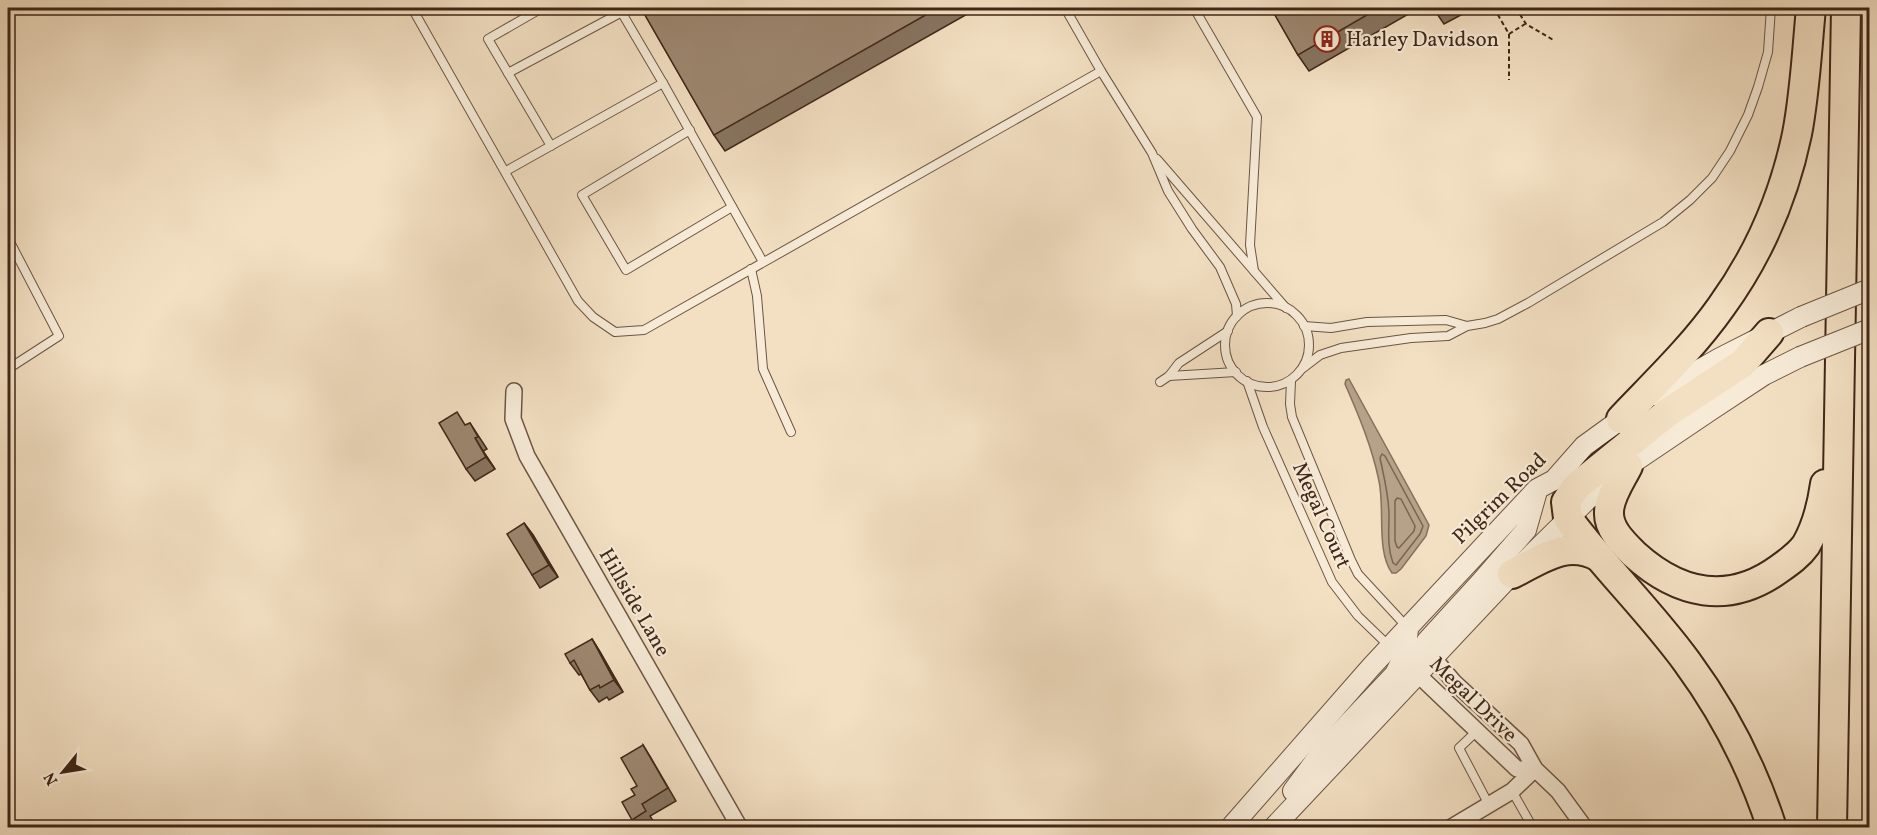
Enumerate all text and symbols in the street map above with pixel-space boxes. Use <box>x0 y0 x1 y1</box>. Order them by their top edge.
building icon: Harley Davidson <box>1312 24 1342 54</box>
place label: Harley Davidson <box>1346 26 1499 55</box>
street label: Pilgrim Road <box>1446 447 1554 551</box>
street label: Megal Court <box>1284 458 1357 573</box>
street label: Hillside Lane <box>591 543 676 662</box>
street label: Megal Drive <box>1423 651 1523 749</box>
north arrow <box>33 742 93 802</box>
text: N <box>39 768 64 789</box>

